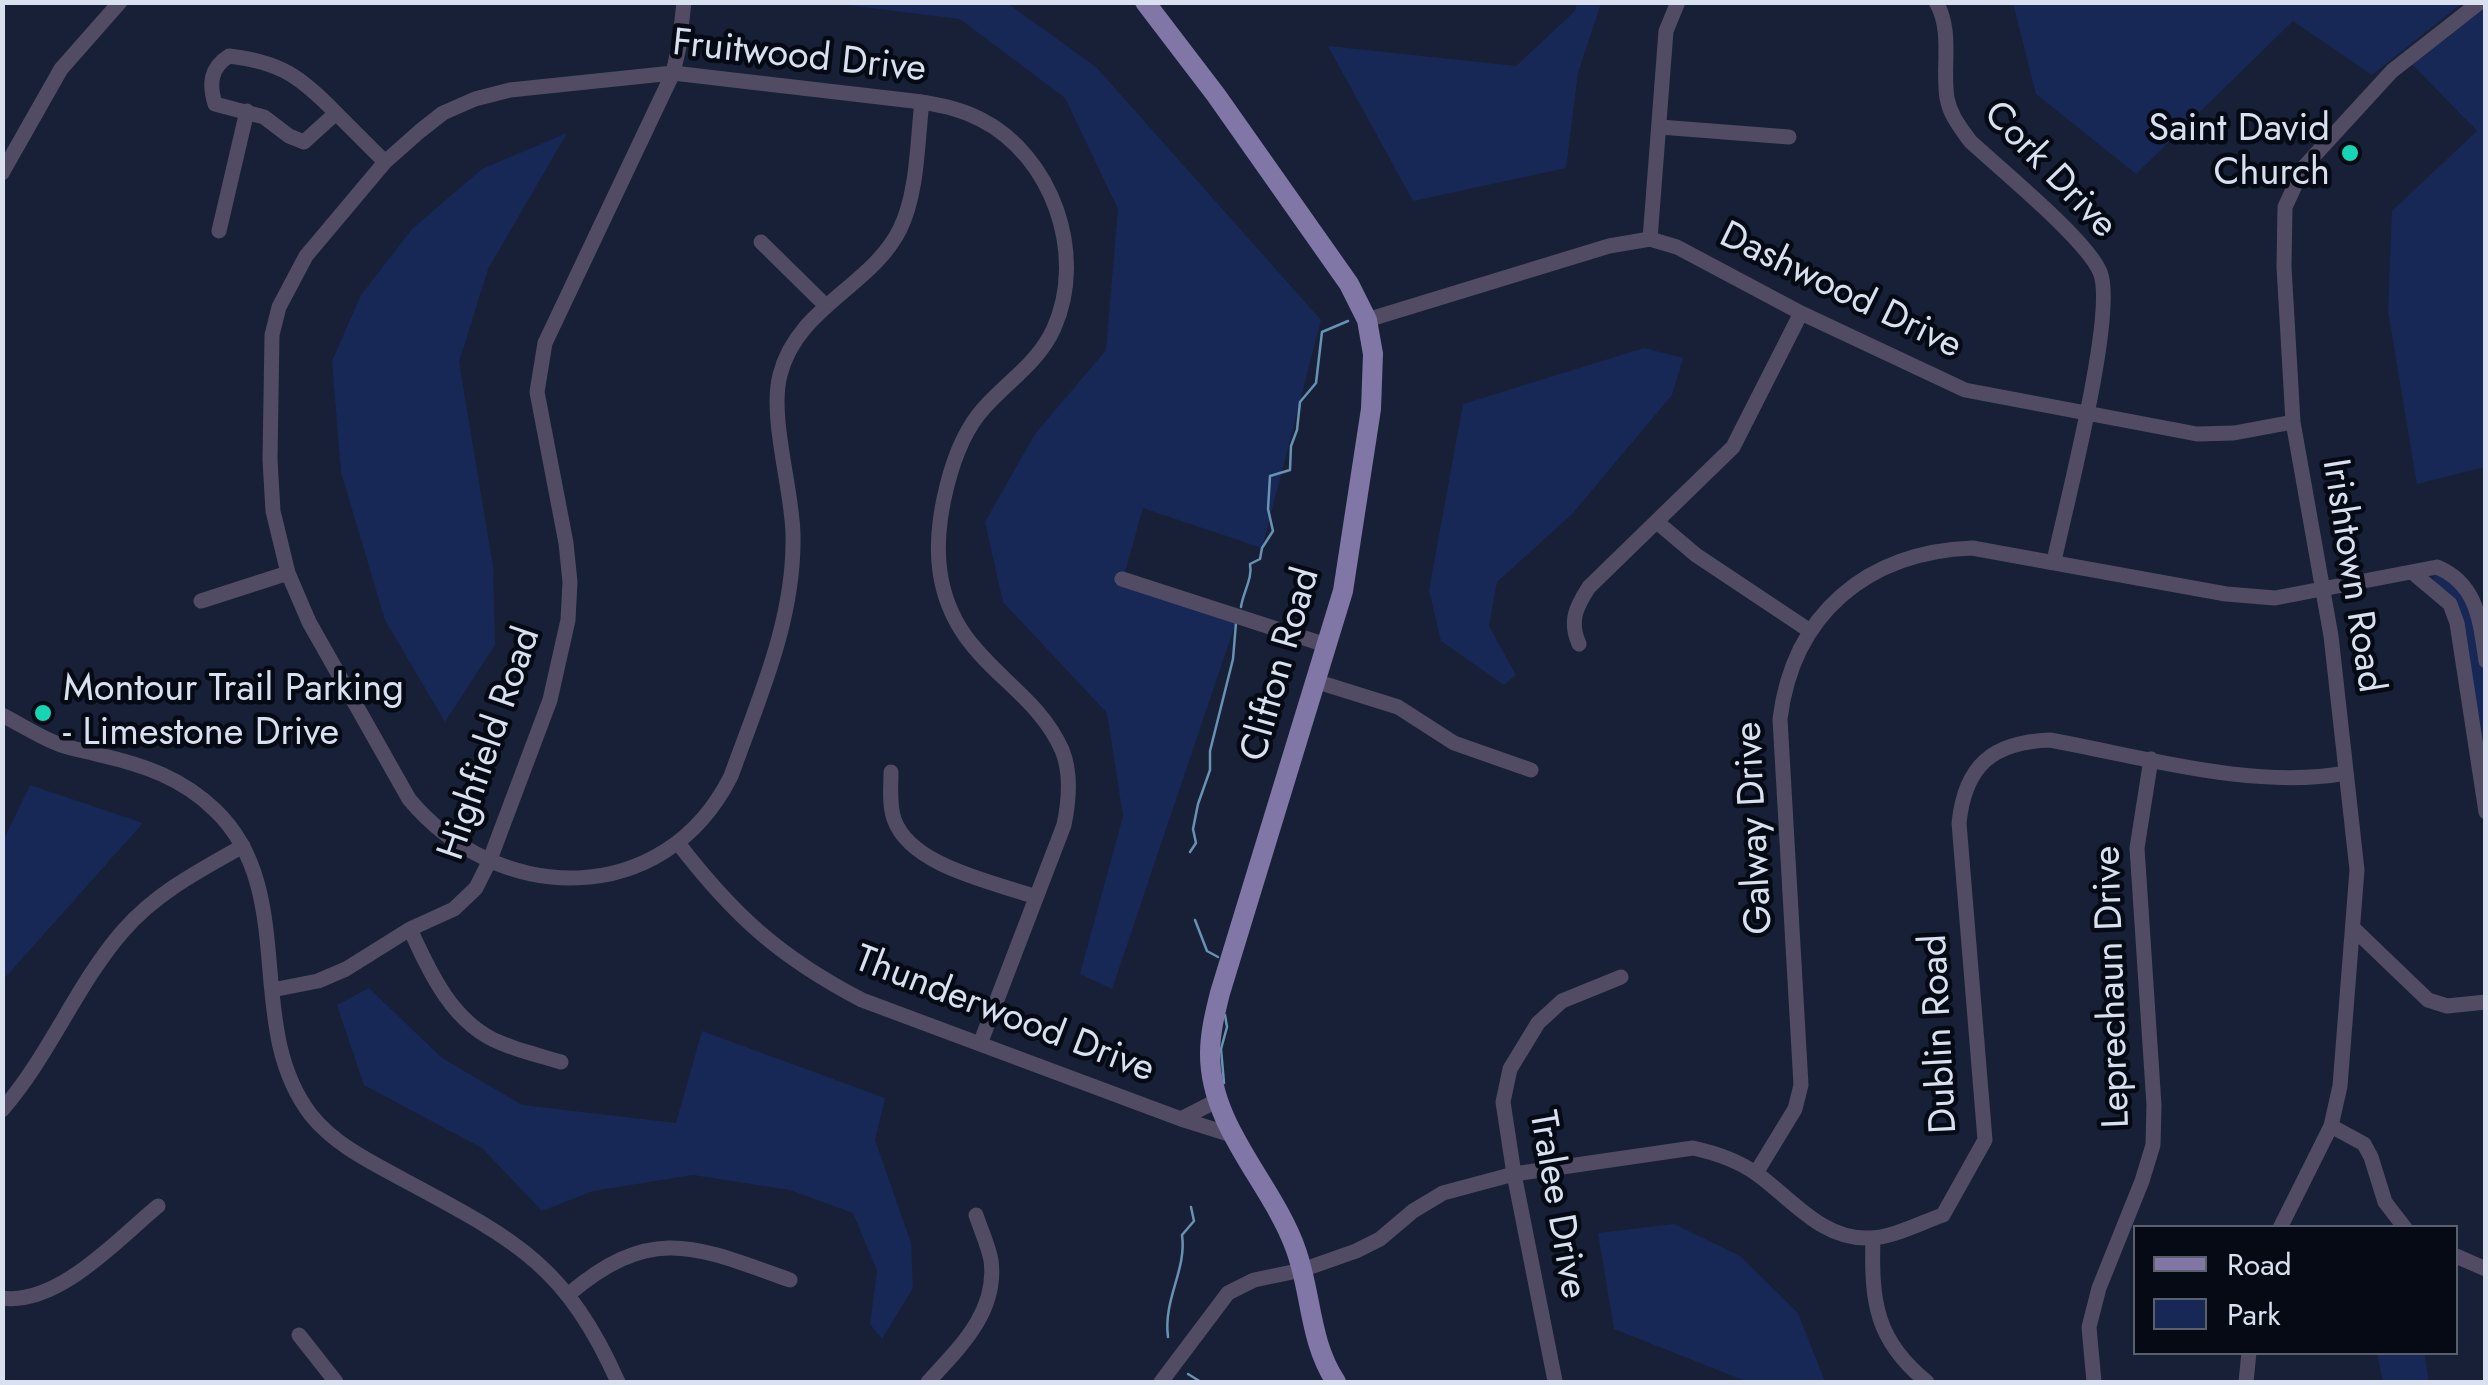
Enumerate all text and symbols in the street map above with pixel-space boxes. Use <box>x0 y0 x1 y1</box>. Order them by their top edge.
street label: Fruitwood Drive <box>670 22 928 94</box>
street label: Cork Drive <box>1973 93 2125 249</box>
place label: Saint David Church <box>2148 108 2330 198</box>
marker: Saint David Church <box>2339 142 2361 164</box>
street label: Dashwood Drive <box>1712 214 1968 370</box>
street label: Irishtown Road <box>2310 456 2392 696</box>
street label: Clifton Road <box>1233 563 1331 767</box>
street label: Highfield Road <box>430 622 552 866</box>
place label: Montour Trail Parking - Limestone Drive <box>63 668 404 758</box>
marker: Montour Trail Parking - Limestone Drive <box>32 702 54 724</box>
street label: Galway Drive <box>1728 720 1784 936</box>
street label: Leprechaun Drive <box>2086 845 2142 1129</box>
street label: Dublin Road <box>1913 933 1969 1135</box>
street label: Thunderwood Drive <box>848 938 1160 1094</box>
street label: Tralee Drive <box>1517 1108 1595 1302</box>
legend <box>2133 1225 2458 1355</box>
text: Road <box>2227 1243 2292 1286</box>
text: Park <box>2227 1293 2280 1336</box>

